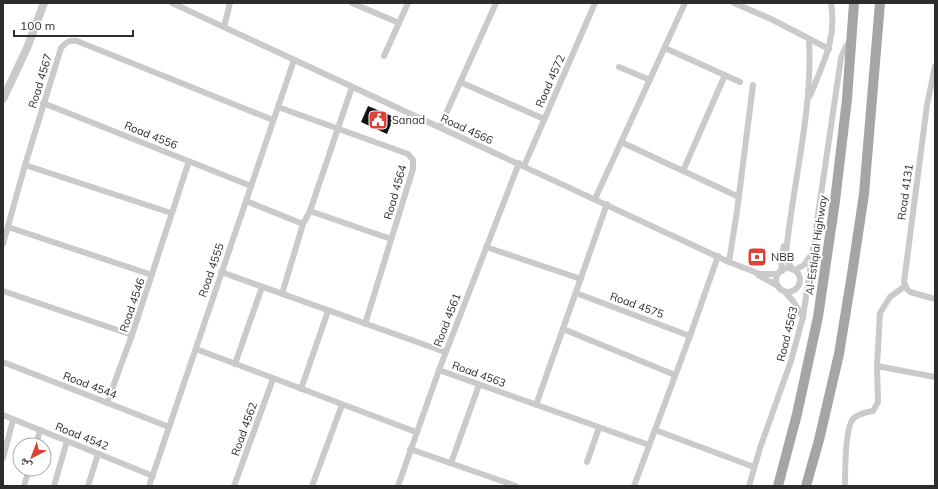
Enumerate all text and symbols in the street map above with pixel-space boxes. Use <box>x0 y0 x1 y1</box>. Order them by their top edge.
scale bar <box>14 12 133 38</box>
text: 100 m <box>20 18 55 33</box>
street label: Road 4567 <box>25 52 55 110</box>
street label: Road 4572 <box>532 52 568 110</box>
public building icon: Sanad <box>367 109 389 131</box>
street label: Road 4566 <box>439 111 496 147</box>
place label: Sanad <box>392 113 425 127</box>
street label: Road 4556 <box>122 118 180 152</box>
street label: Road 4564 <box>381 163 410 221</box>
street label: Road 4131 <box>894 163 916 221</box>
street label: Al-Estiqlal Highway <box>802 194 830 296</box>
street label: Road 4555 <box>195 241 227 299</box>
bank icon: NBB <box>746 246 768 268</box>
place label: NBB <box>771 250 794 264</box>
street label: Road 4546 <box>116 276 148 334</box>
street label: Road 4575 <box>608 289 666 321</box>
street label: Road 4561 <box>430 291 464 349</box>
street label: Road 4563 <box>773 305 801 363</box>
street label: Road 4563 <box>450 358 508 390</box>
street label: Road 4544 <box>61 368 119 402</box>
street label: Road 4562 <box>228 400 260 458</box>
street label: Road 4542 <box>53 419 111 453</box>
north arrow <box>12 437 52 477</box>
text: ش <box>16 454 35 474</box>

